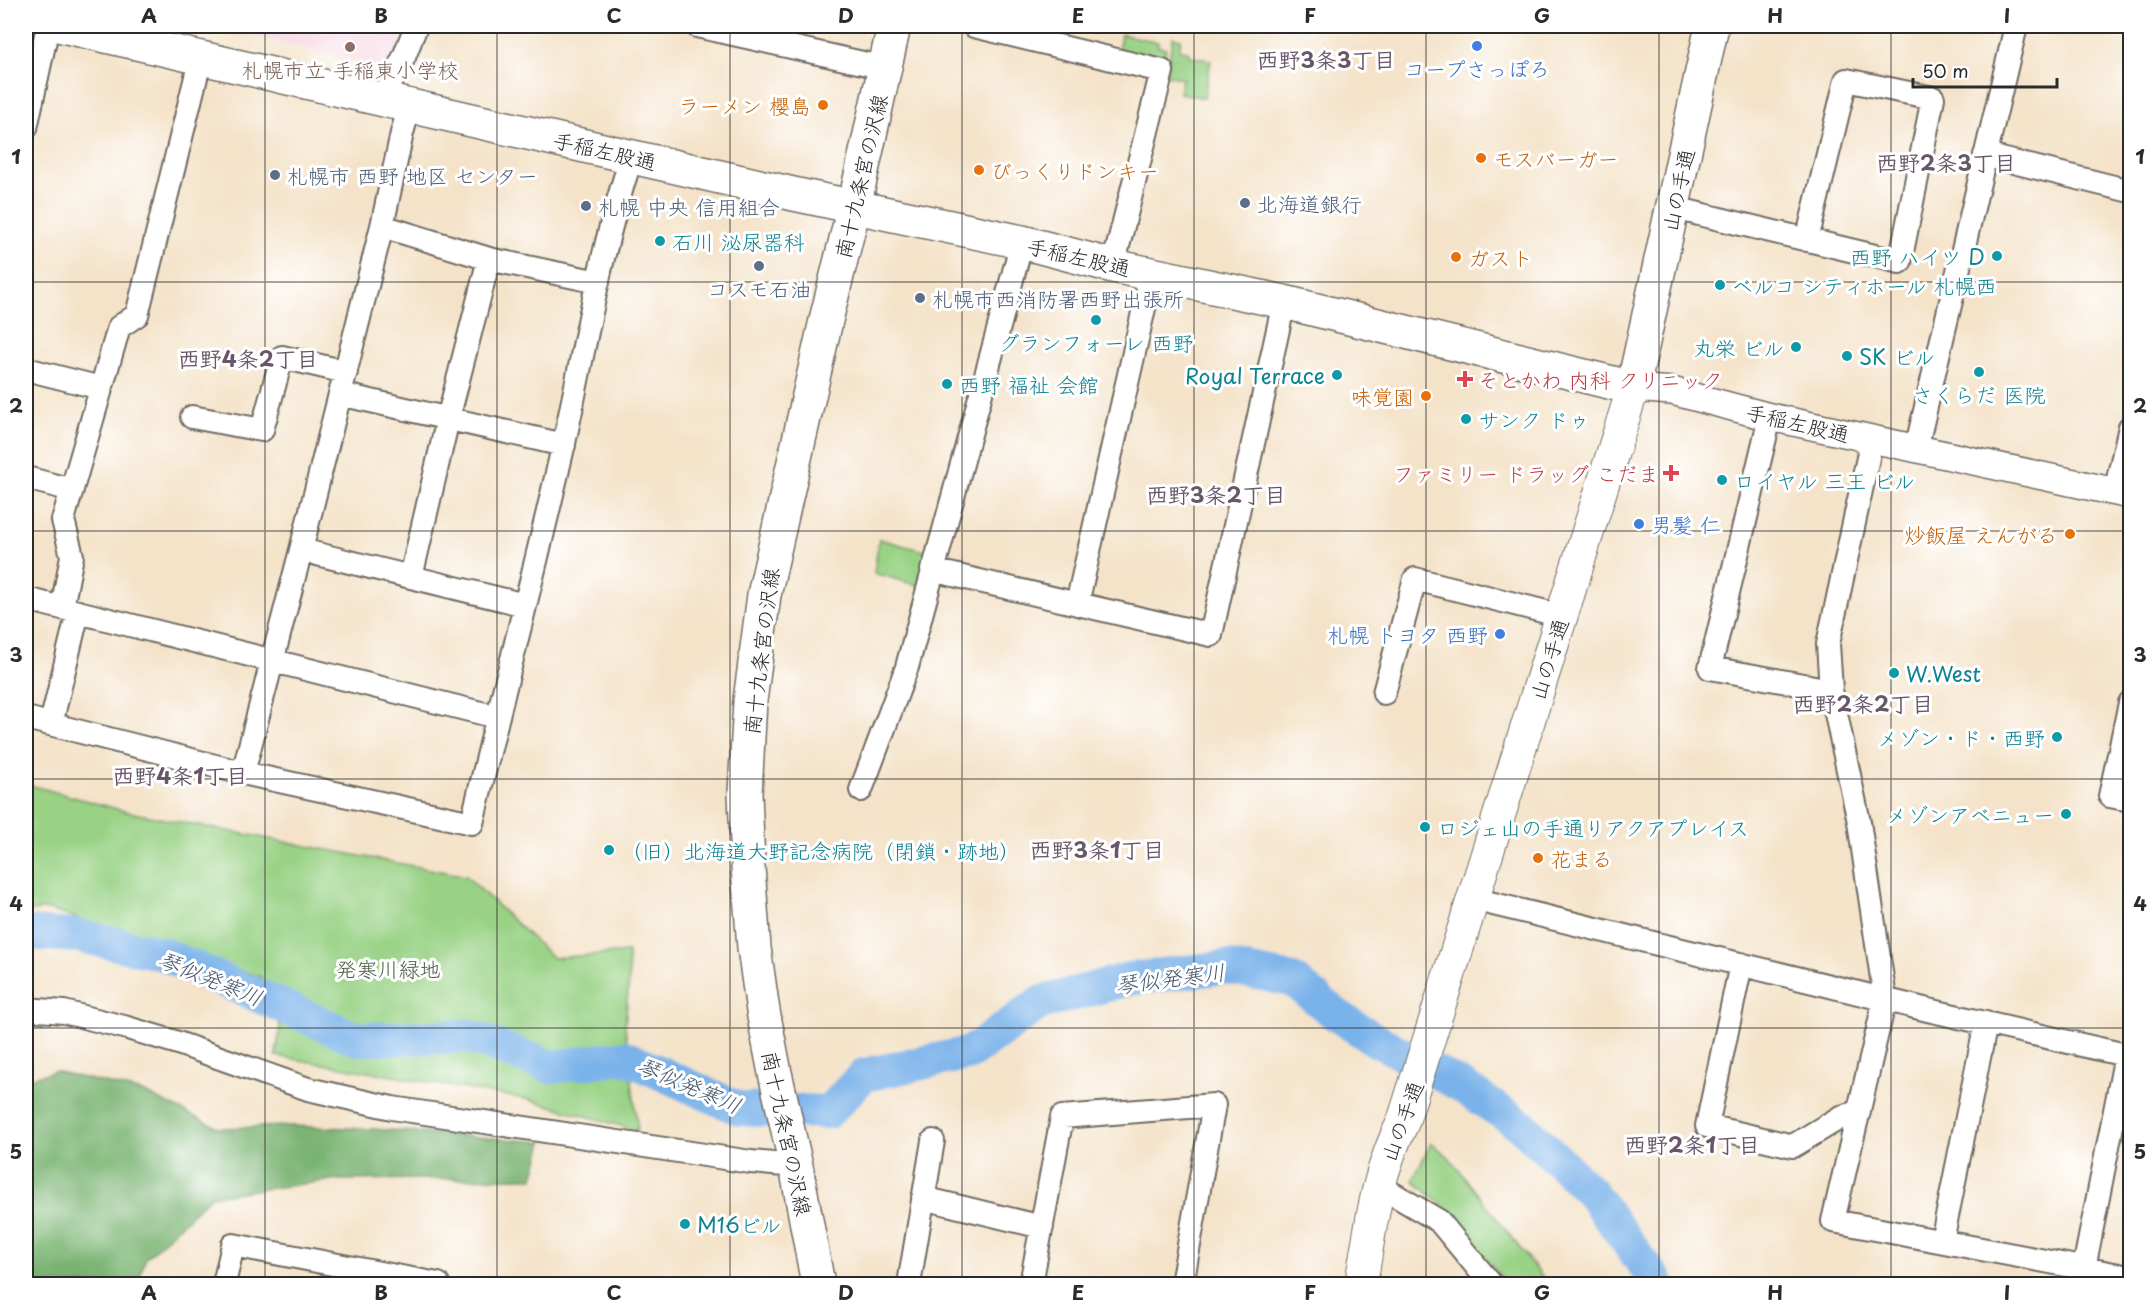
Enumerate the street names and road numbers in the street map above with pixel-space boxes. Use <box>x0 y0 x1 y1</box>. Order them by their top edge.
street label: 南十九条宮の沢線 <box>826 91 894 261</box>
street label: 手稲左股通 <box>550 123 660 177</box>
street label: 山の手通 <box>1653 146 1701 234</box>
street label: 手稲左股通 <box>1024 229 1134 283</box>
street label: 手稲左股通 <box>1743 395 1853 449</box>
street label: 南十九条宮の沢線 <box>734 566 786 736</box>
street label: 山の手通 <box>1520 614 1576 704</box>
street label: 南十九条宮の沢線 <box>755 1048 821 1218</box>
street label: 山の手通 <box>1372 1076 1430 1166</box>

